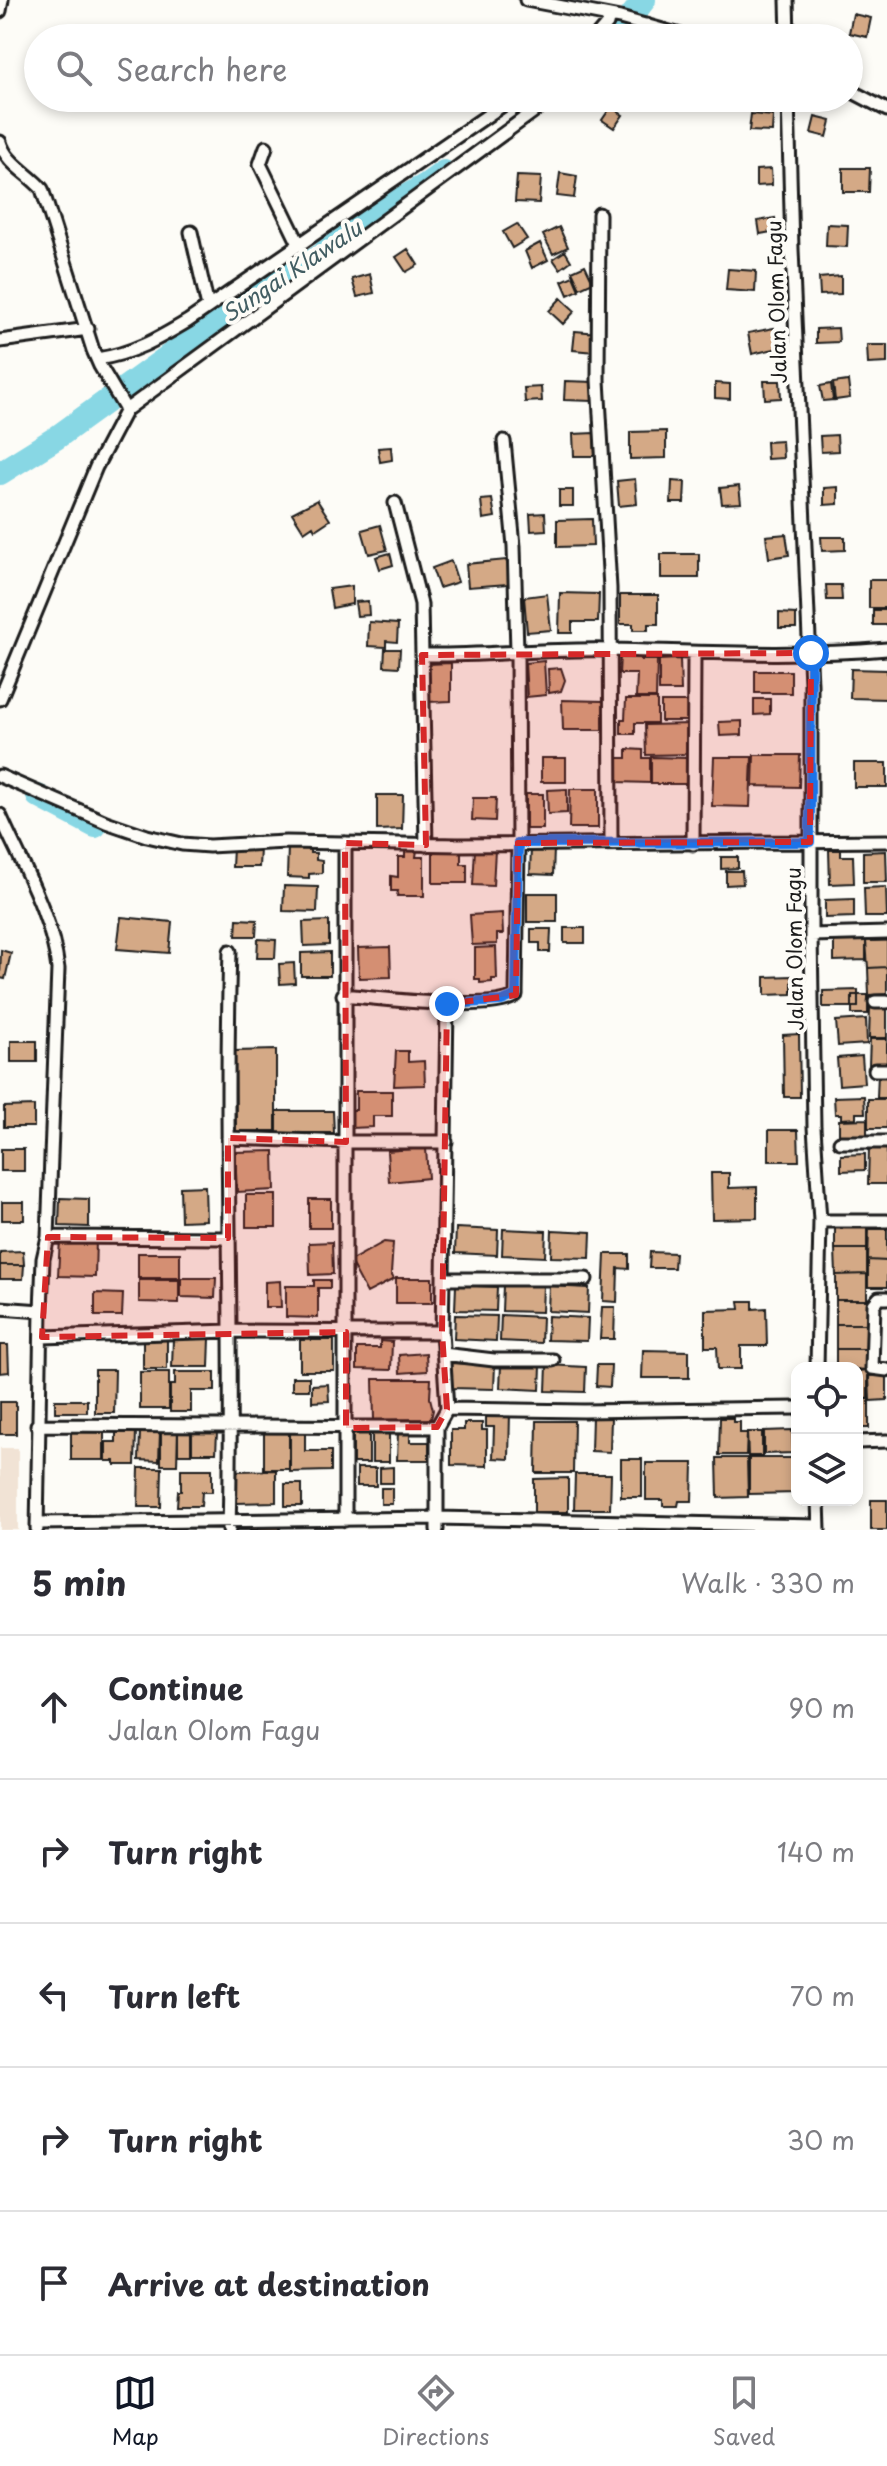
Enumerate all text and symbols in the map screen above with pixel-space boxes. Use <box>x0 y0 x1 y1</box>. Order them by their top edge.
search box <box>24 24 863 112</box>
icon: search <box>52 46 96 90</box>
text: Search here <box>116 46 288 91</box>
water label: Sungai Klawalu <box>214 210 369 329</box>
street label: Jalan Olom Fagu <box>758 220 794 384</box>
route start <box>793 635 829 671</box>
street label: Jalan Olom Fagu <box>778 867 810 1031</box>
route end <box>429 986 465 1022</box>
map controls <box>791 1362 863 1506</box>
button: locate <box>791 1362 863 1434</box>
button: layers <box>791 1434 863 1506</box>
text: 5 min <box>32 1556 126 1608</box>
text: Walk · 330 m <box>681 1563 855 1602</box>
text: Continue <box>108 1665 243 1710</box>
icon: ahead <box>32 1685 76 1729</box>
text: 90 m <box>788 1688 855 1727</box>
text: Jalan Olom Fagu <box>108 1710 320 1749</box>
icon: right <box>32 1829 76 1873</box>
text: Turn right <box>108 1829 263 1874</box>
text: 140 m <box>777 1832 855 1871</box>
icon: left <box>32 1973 76 2017</box>
text: Turn left <box>108 1973 240 2018</box>
text: 70 m <box>790 1976 855 2015</box>
icon: right <box>32 2117 76 2161</box>
text: Turn right <box>108 2117 263 2162</box>
text: 30 m <box>787 2120 855 2159</box>
icon: arrive <box>32 2261 76 2305</box>
text: Arrive at destination <box>108 2261 430 2306</box>
tab: Map <box>112 2371 159 2452</box>
tab: Directions <box>382 2371 489 2452</box>
tab: Saved <box>713 2371 775 2452</box>

